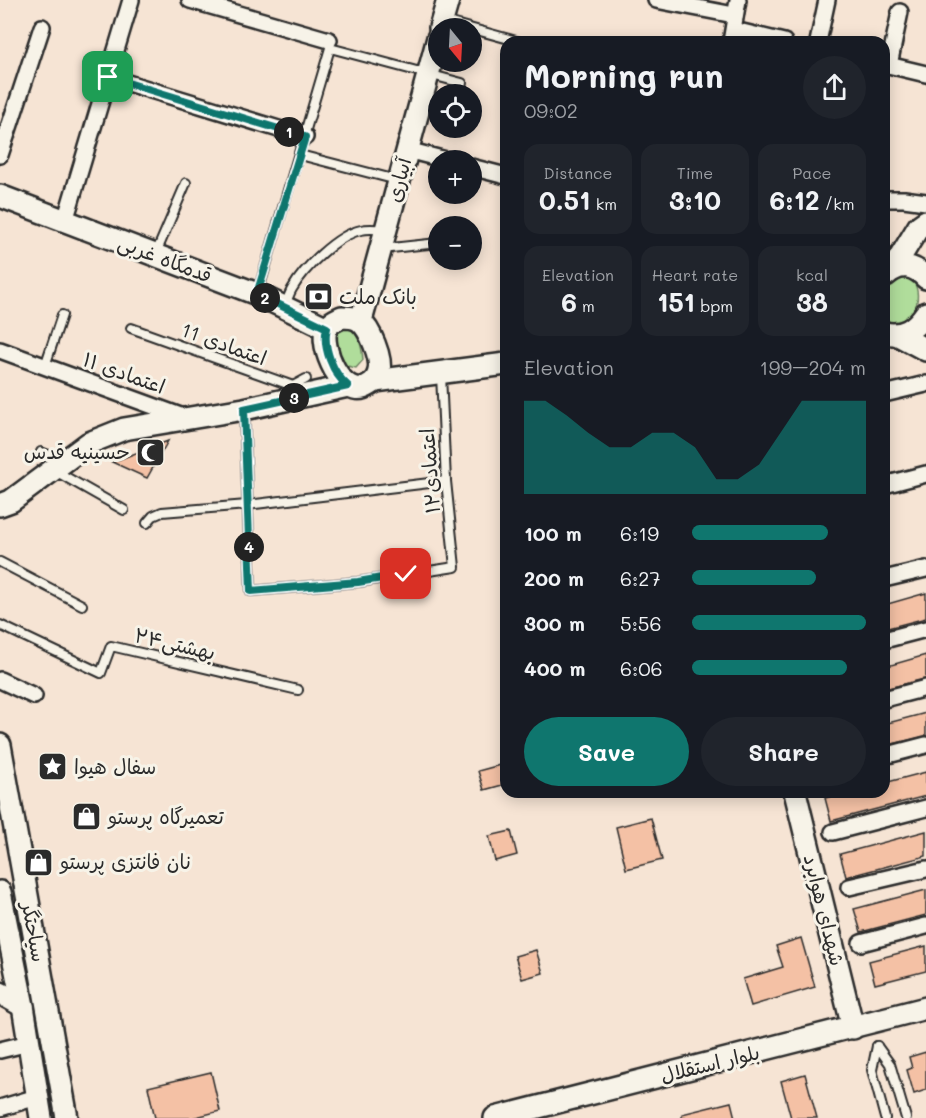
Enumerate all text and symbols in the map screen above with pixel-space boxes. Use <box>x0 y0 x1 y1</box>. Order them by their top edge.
north arrow <box>428 18 482 72</box>
map controls <box>428 18 482 270</box>
pin <box>82 51 133 102</box>
text: Morning run <box>524 53 724 96</box>
button: share <box>803 56 866 119</box>
icon: arrive <box>91 60 124 93</box>
button: locate <box>428 84 482 138</box>
text: 09:02 <box>524 97 578 123</box>
pin: 1 <box>274 117 304 147</box>
text: 1 <box>285 121 293 142</box>
button: + <box>428 150 482 204</box>
street label: آبیاری <box>380 154 417 205</box>
text: Distance <box>544 162 612 183</box>
text: Time <box>677 162 713 183</box>
text: Pace <box>792 162 832 183</box>
text: 0.51 <box>539 183 591 217</box>
text: 3:10 <box>669 183 721 217</box>
text: 6:12 <box>770 183 820 217</box>
text: km <box>591 193 617 214</box>
text: /km <box>820 193 854 214</box>
button: − <box>428 216 482 270</box>
street label: قدمگاه غربی <box>114 228 216 289</box>
text: Elevation <box>542 264 614 285</box>
text: Heart rate <box>652 264 738 285</box>
text: kcal <box>796 264 828 285</box>
bank icon: بانک ملت <box>302 281 334 313</box>
pin: 2 <box>250 283 280 313</box>
place label: بانک ملت <box>339 283 417 309</box>
text: 6 <box>561 285 577 319</box>
text: 151 <box>657 285 695 319</box>
text: 38 <box>796 285 828 319</box>
text: 2 <box>261 287 269 308</box>
text: m <box>577 295 595 316</box>
text: bpm <box>695 295 733 316</box>
street label: 11 اعتمادی <box>178 316 271 370</box>
street label: ۱۱ اعتمادی <box>80 345 169 399</box>
text: Elevation <box>524 354 614 380</box>
text: 199–204 m <box>759 354 866 380</box>
pin: 3 <box>279 383 309 413</box>
text: 3 <box>289 387 299 408</box>
street label: اعتمادی۱۲ <box>413 428 445 515</box>
mosque icon: حسینیه قدس <box>135 436 167 468</box>
place label: حسینیه قدس <box>24 438 130 464</box>
text: 100 m <box>524 520 582 546</box>
text: 6:19 <box>620 520 659 546</box>
pin: 4 <box>234 532 264 562</box>
text: 4 <box>244 536 254 557</box>
pin <box>380 548 431 599</box>
icon: check <box>389 557 422 590</box>
text: 200 m <box>524 565 584 591</box>
text: 6:27 <box>620 565 661 591</box>
text: 300 m <box>524 610 585 636</box>
text: 5:56 <box>620 610 662 636</box>
street label: ۲۴بهشتی <box>132 621 218 666</box>
text: 400 m <box>524 655 585 681</box>
text: 6:06 <box>620 655 663 681</box>
button: Save <box>524 717 689 786</box>
button: Share <box>701 717 866 786</box>
place icon: سفال هیوا <box>37 751 69 783</box>
place label: سفال هیوا <box>74 753 156 779</box>
shop icon: تعمیرگاه پرستو <box>71 801 103 833</box>
place label: تعمیرگاه پرستو <box>107 803 224 830</box>
shop icon: نان فانتزی پرستو <box>23 846 55 878</box>
place label: نان فانتزی پرستو <box>59 848 191 875</box>
street label: شهدای هوابرد <box>799 851 851 968</box>
street label: سیاحتگر <box>17 898 53 964</box>
street label: بلوار استقلال <box>657 1038 762 1088</box>

